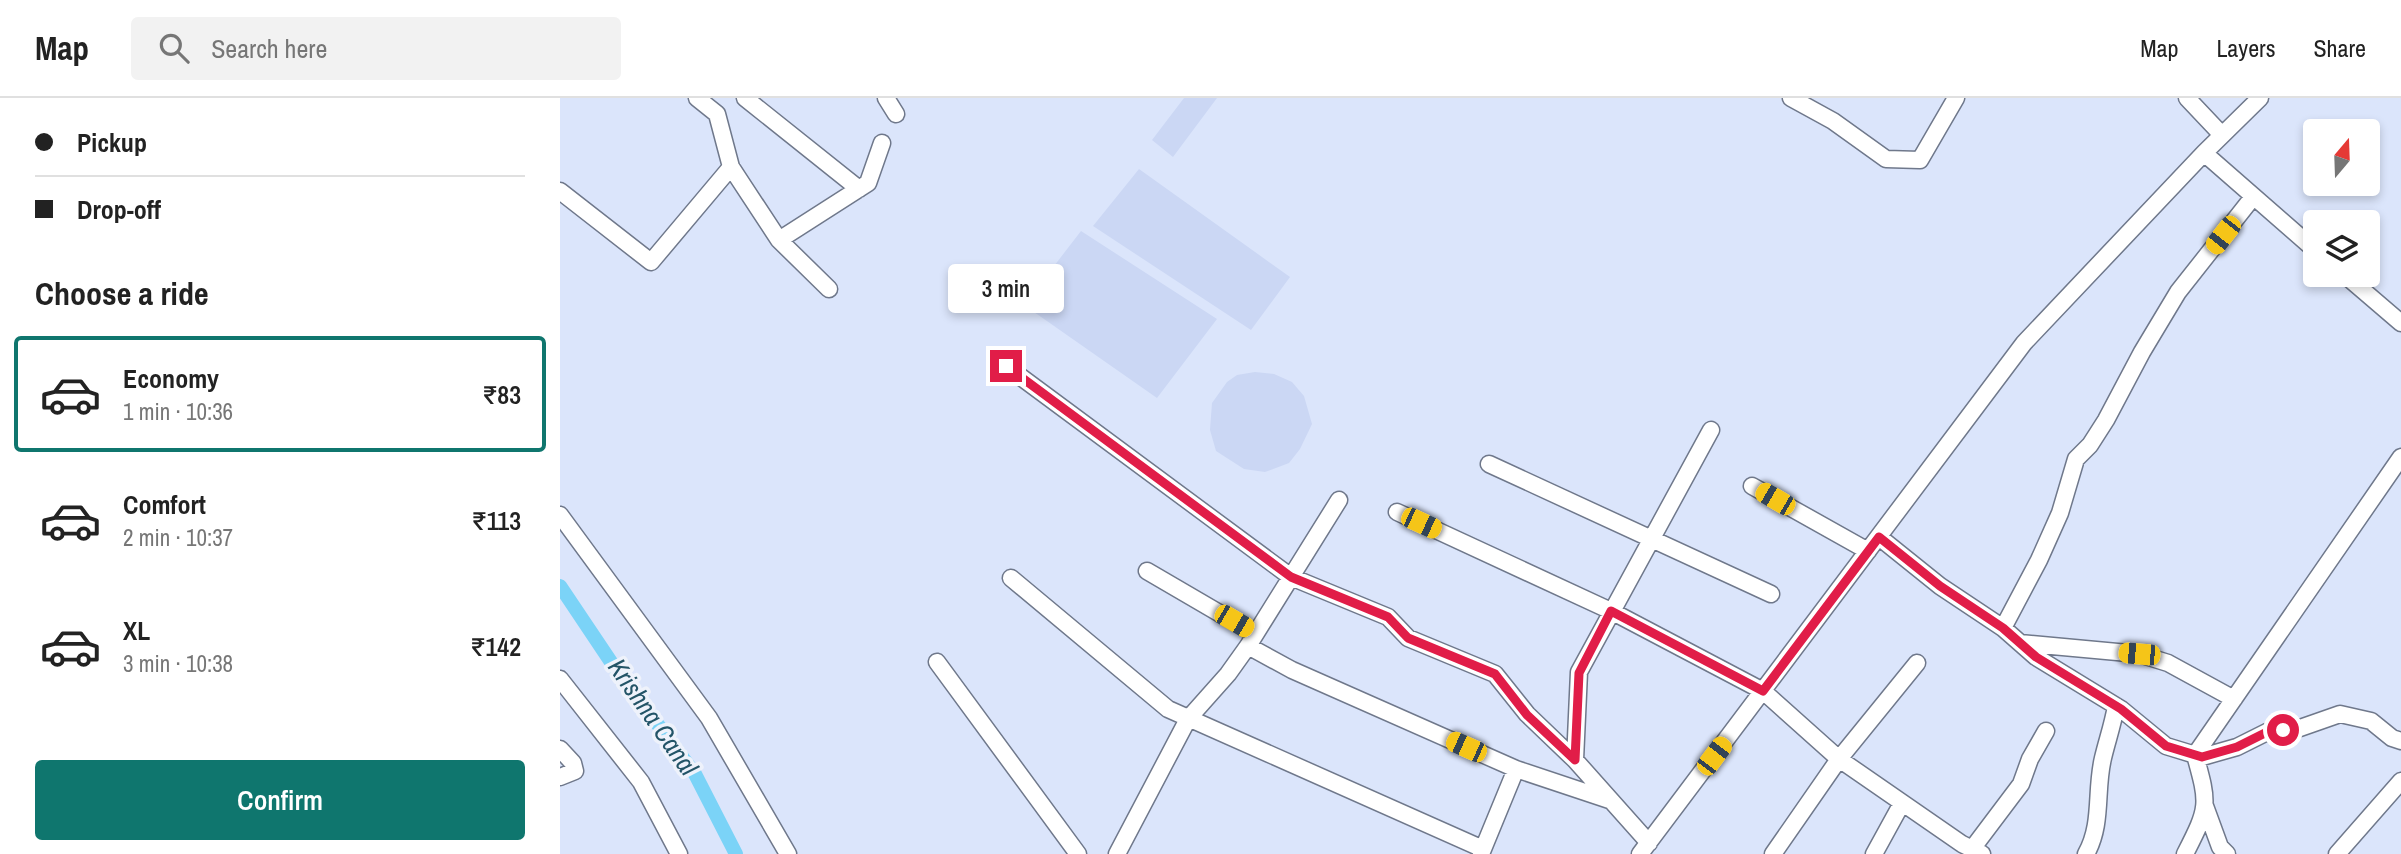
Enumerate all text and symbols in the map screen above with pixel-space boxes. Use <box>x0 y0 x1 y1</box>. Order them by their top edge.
search box <box>131 17 621 80</box>
text: Map <box>35 26 89 70</box>
icon: search <box>155 29 193 67</box>
text: Search here <box>211 31 327 66</box>
text: Map <box>2140 32 2178 64</box>
text: Layers <box>2216 32 2275 64</box>
text: Share <box>2313 32 2366 64</box>
north arrow <box>2303 119 2380 196</box>
map controls <box>2303 119 2380 287</box>
text: Pickup <box>77 125 147 160</box>
text: Drop-off <box>77 192 161 227</box>
button: layers <box>2303 210 2380 287</box>
car <box>2202 212 2245 258</box>
callout: 3 min <box>948 264 1064 314</box>
text: Choose a ride <box>35 272 209 315</box>
text: 3 min <box>982 273 1030 304</box>
route end <box>990 350 1022 382</box>
text: Economy <box>123 361 219 396</box>
icon: car <box>39 363 102 426</box>
text: ₹83 <box>482 377 521 412</box>
text: 1 min · 10:36 <box>123 396 233 427</box>
car <box>1752 479 1799 519</box>
text: Comfort <box>123 487 206 522</box>
icon: car <box>39 489 102 552</box>
text: ₹113 <box>472 503 521 538</box>
car <box>1398 505 1445 541</box>
text: 2 min · 10:37 <box>123 522 233 553</box>
car <box>1211 601 1258 641</box>
text: XL <box>123 613 150 648</box>
icon: car <box>39 615 102 678</box>
text: ₹142 <box>471 629 521 664</box>
car <box>2118 642 2161 666</box>
text: 3 min · 10:38 <box>123 648 233 679</box>
water label: Krishna Canal <box>600 651 707 783</box>
route start <box>2267 714 2299 746</box>
car <box>1443 729 1490 765</box>
car <box>1693 733 1736 779</box>
button: Confirm <box>35 760 525 840</box>

